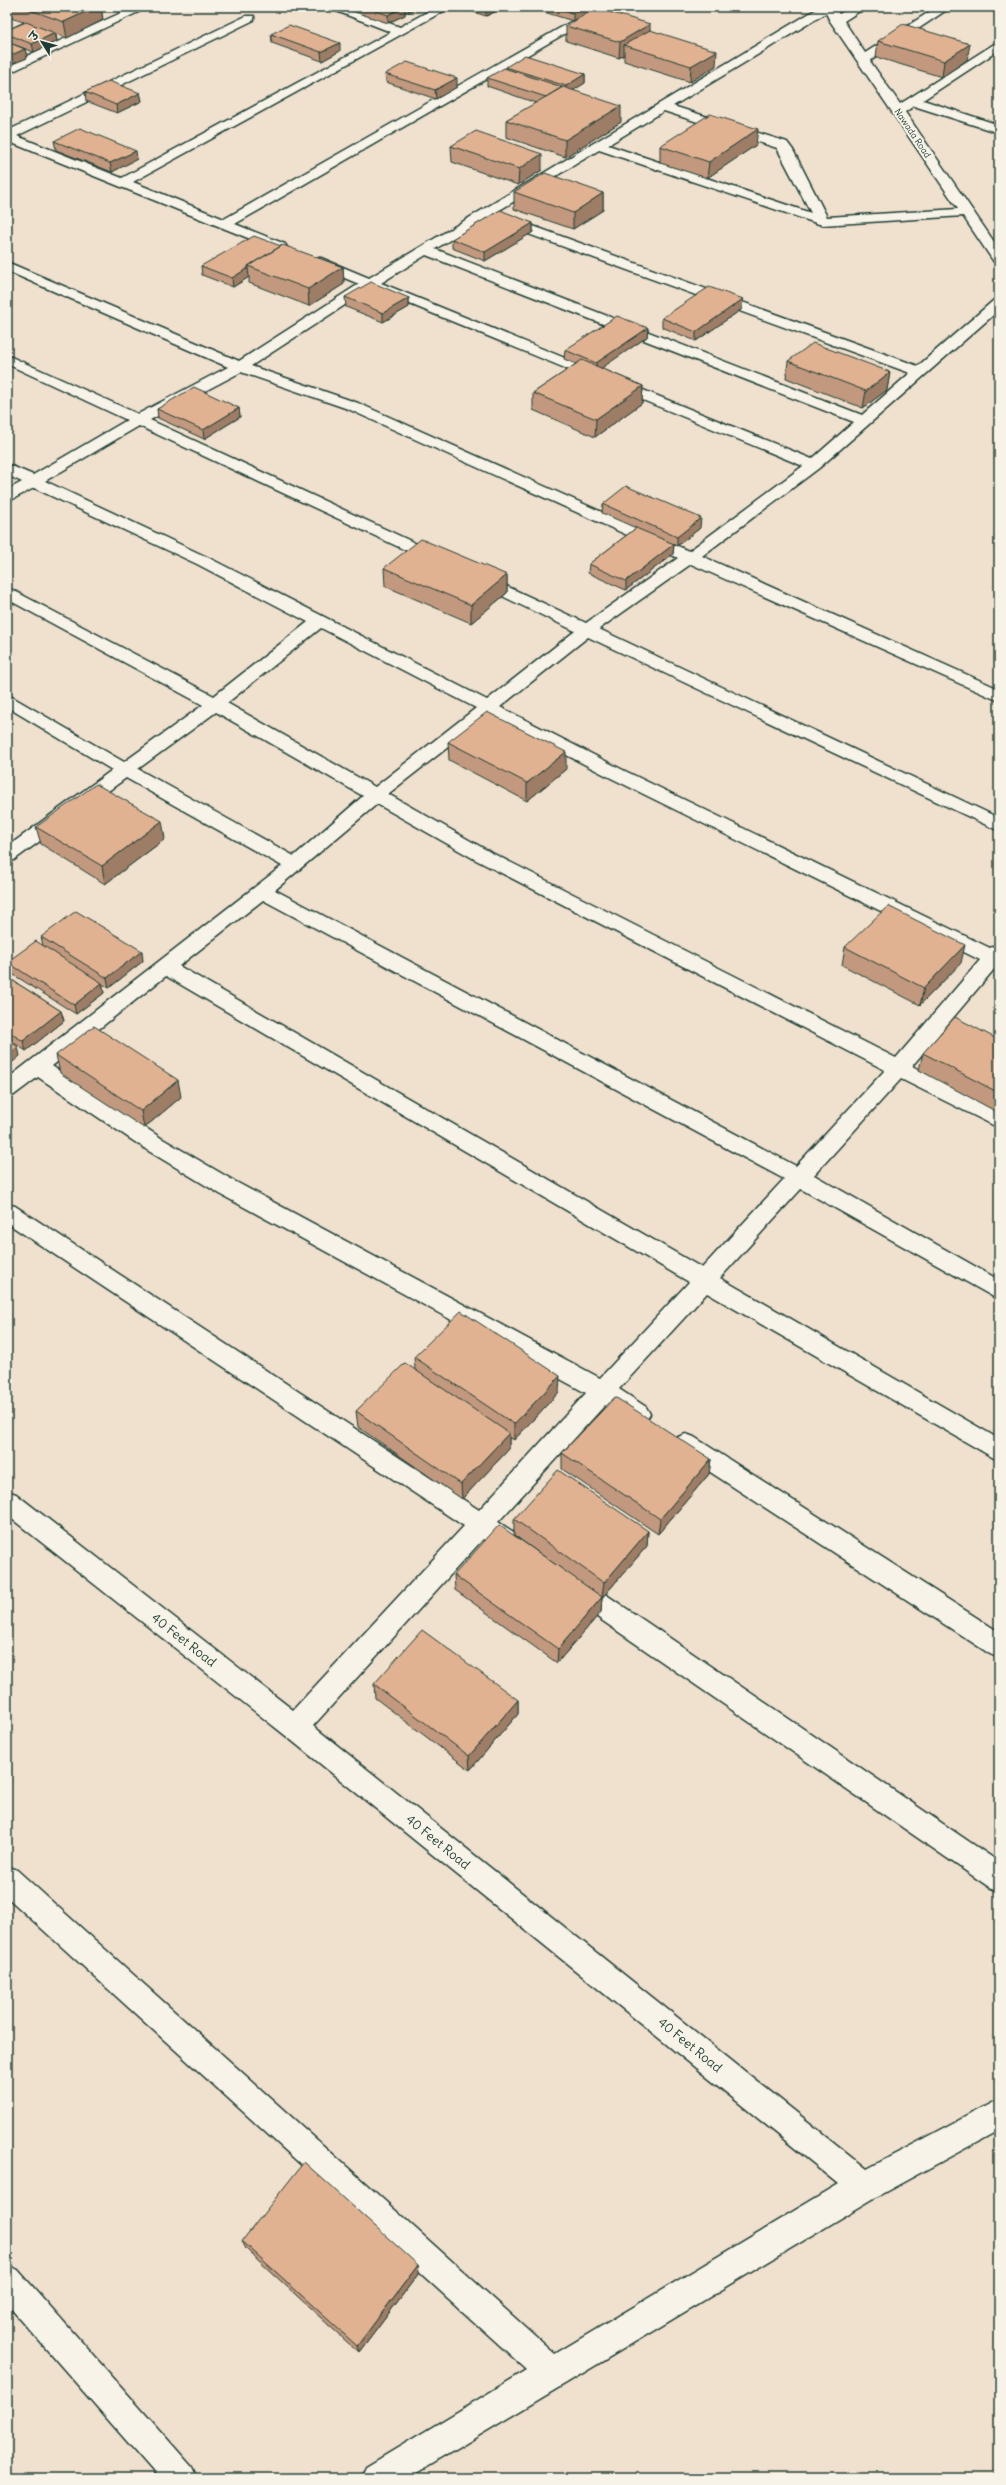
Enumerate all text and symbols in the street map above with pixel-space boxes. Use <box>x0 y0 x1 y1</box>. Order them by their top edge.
north arrow <box>22 22 62 62</box>
text: उ <box>26 28 43 44</box>
street label: Nawada Road <box>892 106 934 160</box>
street label: 40 Feet Road <box>148 1609 220 1671</box>
street label: 40 Feet Road <box>402 1811 474 1873</box>
street label: 40 Feet Road <box>654 2014 726 2076</box>

